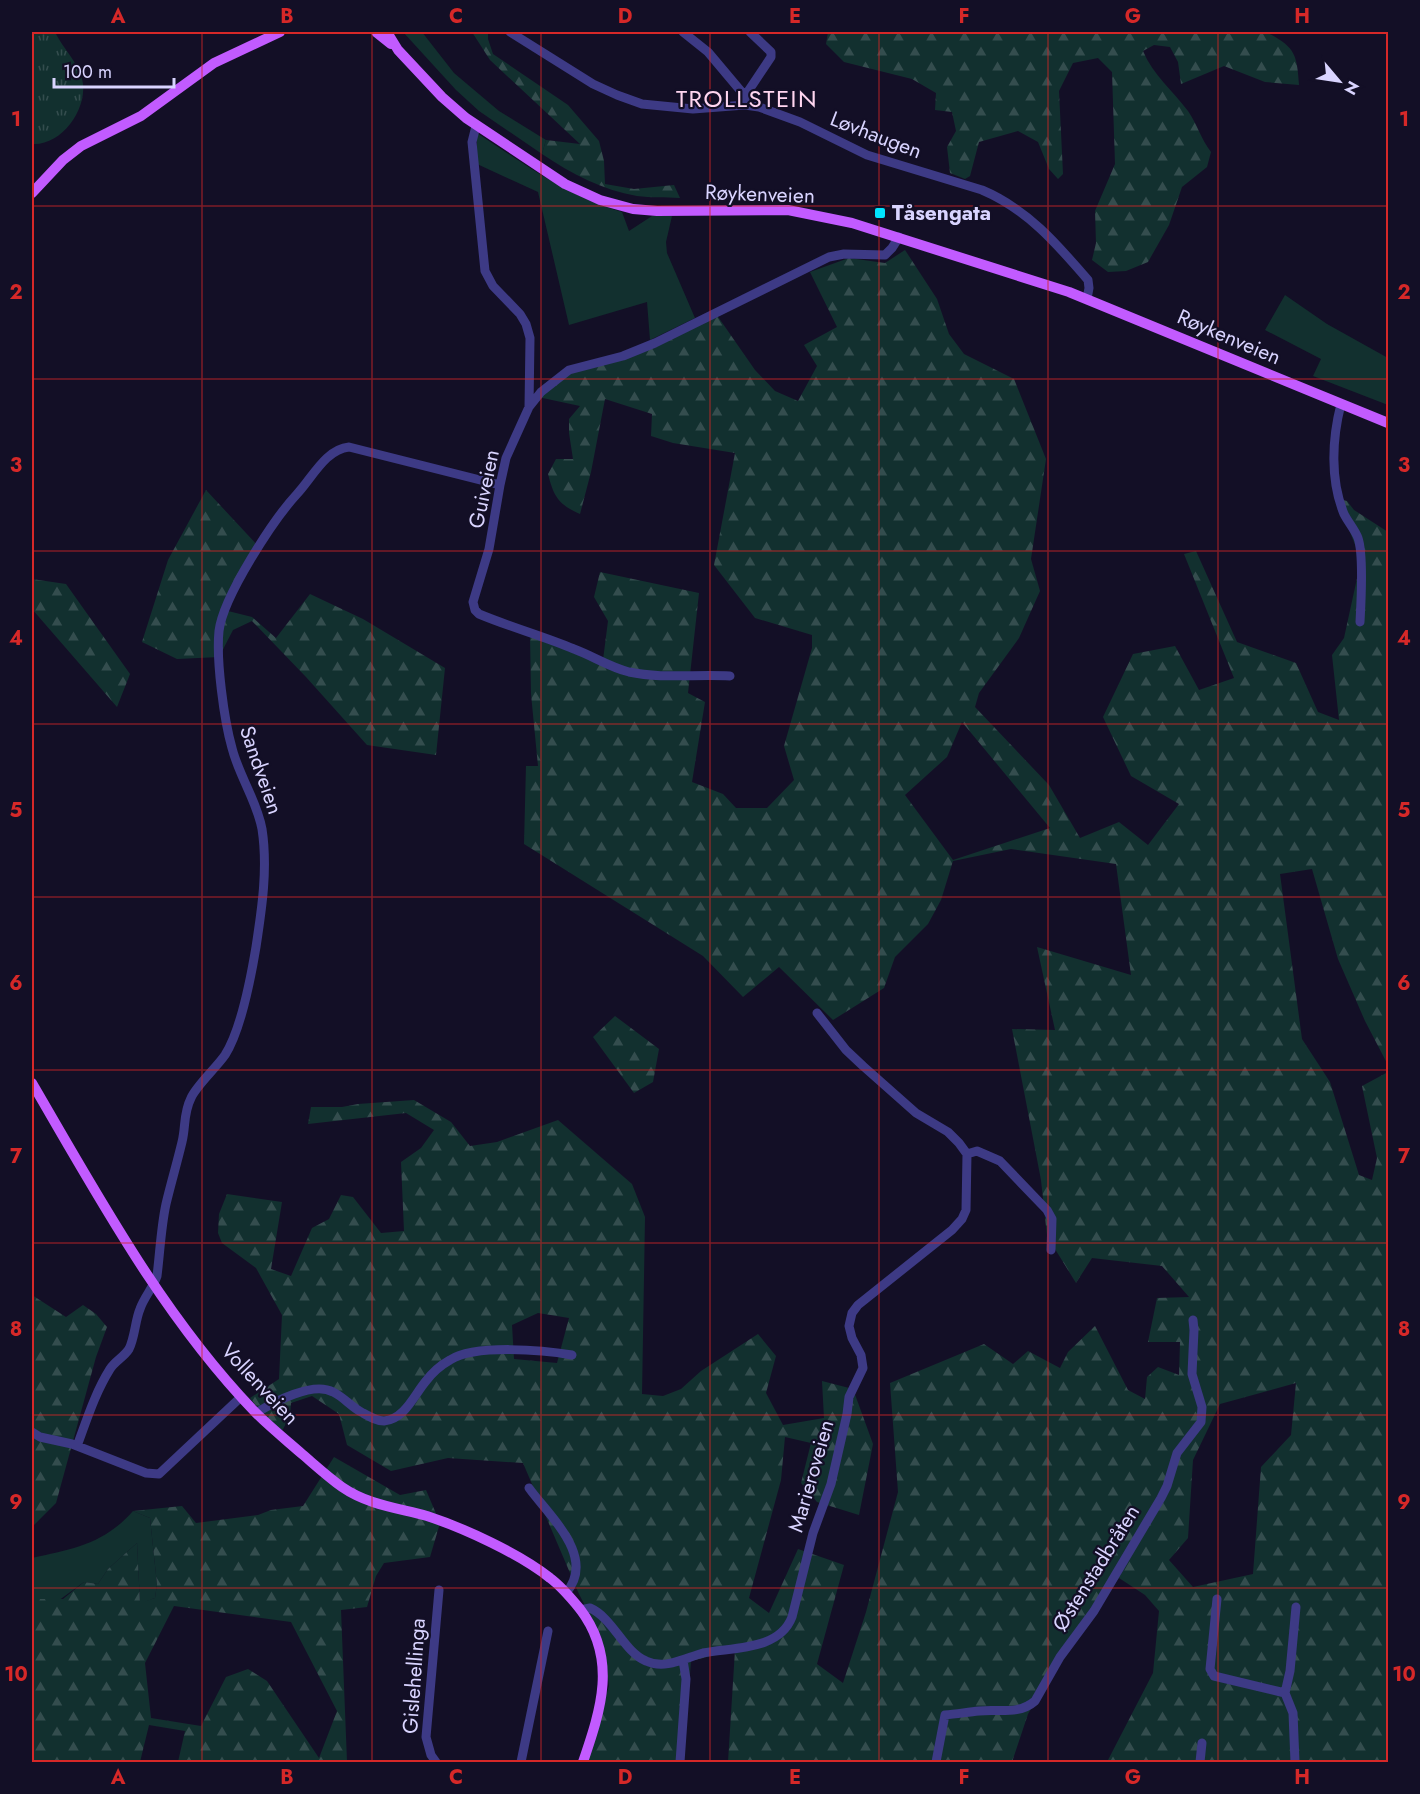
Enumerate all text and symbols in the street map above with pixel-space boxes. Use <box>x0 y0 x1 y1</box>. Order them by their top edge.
text: A <box>110 2 126 31</box>
text: B <box>280 2 294 31</box>
text: C <box>449 2 463 31</box>
text: D <box>618 2 632 31</box>
text: E <box>789 2 801 31</box>
text: F <box>958 2 970 31</box>
text: G <box>1125 2 1141 31</box>
text: H <box>1294 2 1310 31</box>
scale bar <box>54 51 174 89</box>
north arrow <box>1309 51 1369 111</box>
text: 100 m <box>63 59 112 85</box>
text: N <box>1339 77 1365 99</box>
district label: TROLLSTEIN <box>676 81 818 116</box>
street label: Løvhaugen <box>826 104 926 166</box>
text: 1 <box>11 105 21 134</box>
text: 1 <box>1399 105 1409 134</box>
street label: Røykenveien <box>705 177 815 211</box>
place label: Tåsengata <box>892 198 991 228</box>
marker: Tåsengata <box>873 206 887 220</box>
text: 2 <box>9 278 23 307</box>
text: 2 <box>1397 278 1411 307</box>
street label: Røykenveien <box>1173 302 1285 372</box>
street label: Guiveien <box>461 447 507 531</box>
text: 3 <box>10 451 22 480</box>
text: 3 <box>1398 451 1410 480</box>
text: 4 <box>9 624 23 653</box>
text: 4 <box>1397 624 1411 653</box>
street label: Sandveien <box>232 722 290 818</box>
text: 5 <box>10 796 23 825</box>
text: 5 <box>1398 796 1411 825</box>
text: 6 <box>9 969 23 998</box>
text: 6 <box>1397 969 1411 998</box>
text: 7 <box>10 1142 23 1171</box>
text: 7 <box>1398 1142 1411 1171</box>
text: 8 <box>10 1315 22 1344</box>
text: 8 <box>1398 1315 1410 1344</box>
street label: Vollenveien <box>214 1336 306 1432</box>
street label: Marieroveien <box>781 1416 841 1536</box>
text: 9 <box>9 1488 23 1517</box>
text: 9 <box>1397 1488 1411 1517</box>
street label: Østenstadbråten <box>1045 1499 1147 1637</box>
street label: Gislehellinga <box>395 1617 433 1735</box>
text: 10 <box>4 1660 28 1689</box>
text: 10 <box>1392 1660 1416 1689</box>
text: A <box>110 1763 126 1792</box>
text: B <box>280 1763 294 1792</box>
text: C <box>449 1763 463 1792</box>
text: D <box>618 1763 632 1792</box>
text: E <box>789 1763 801 1792</box>
text: F <box>958 1763 970 1792</box>
text: G <box>1125 1763 1141 1792</box>
text: H <box>1294 1763 1310 1792</box>

